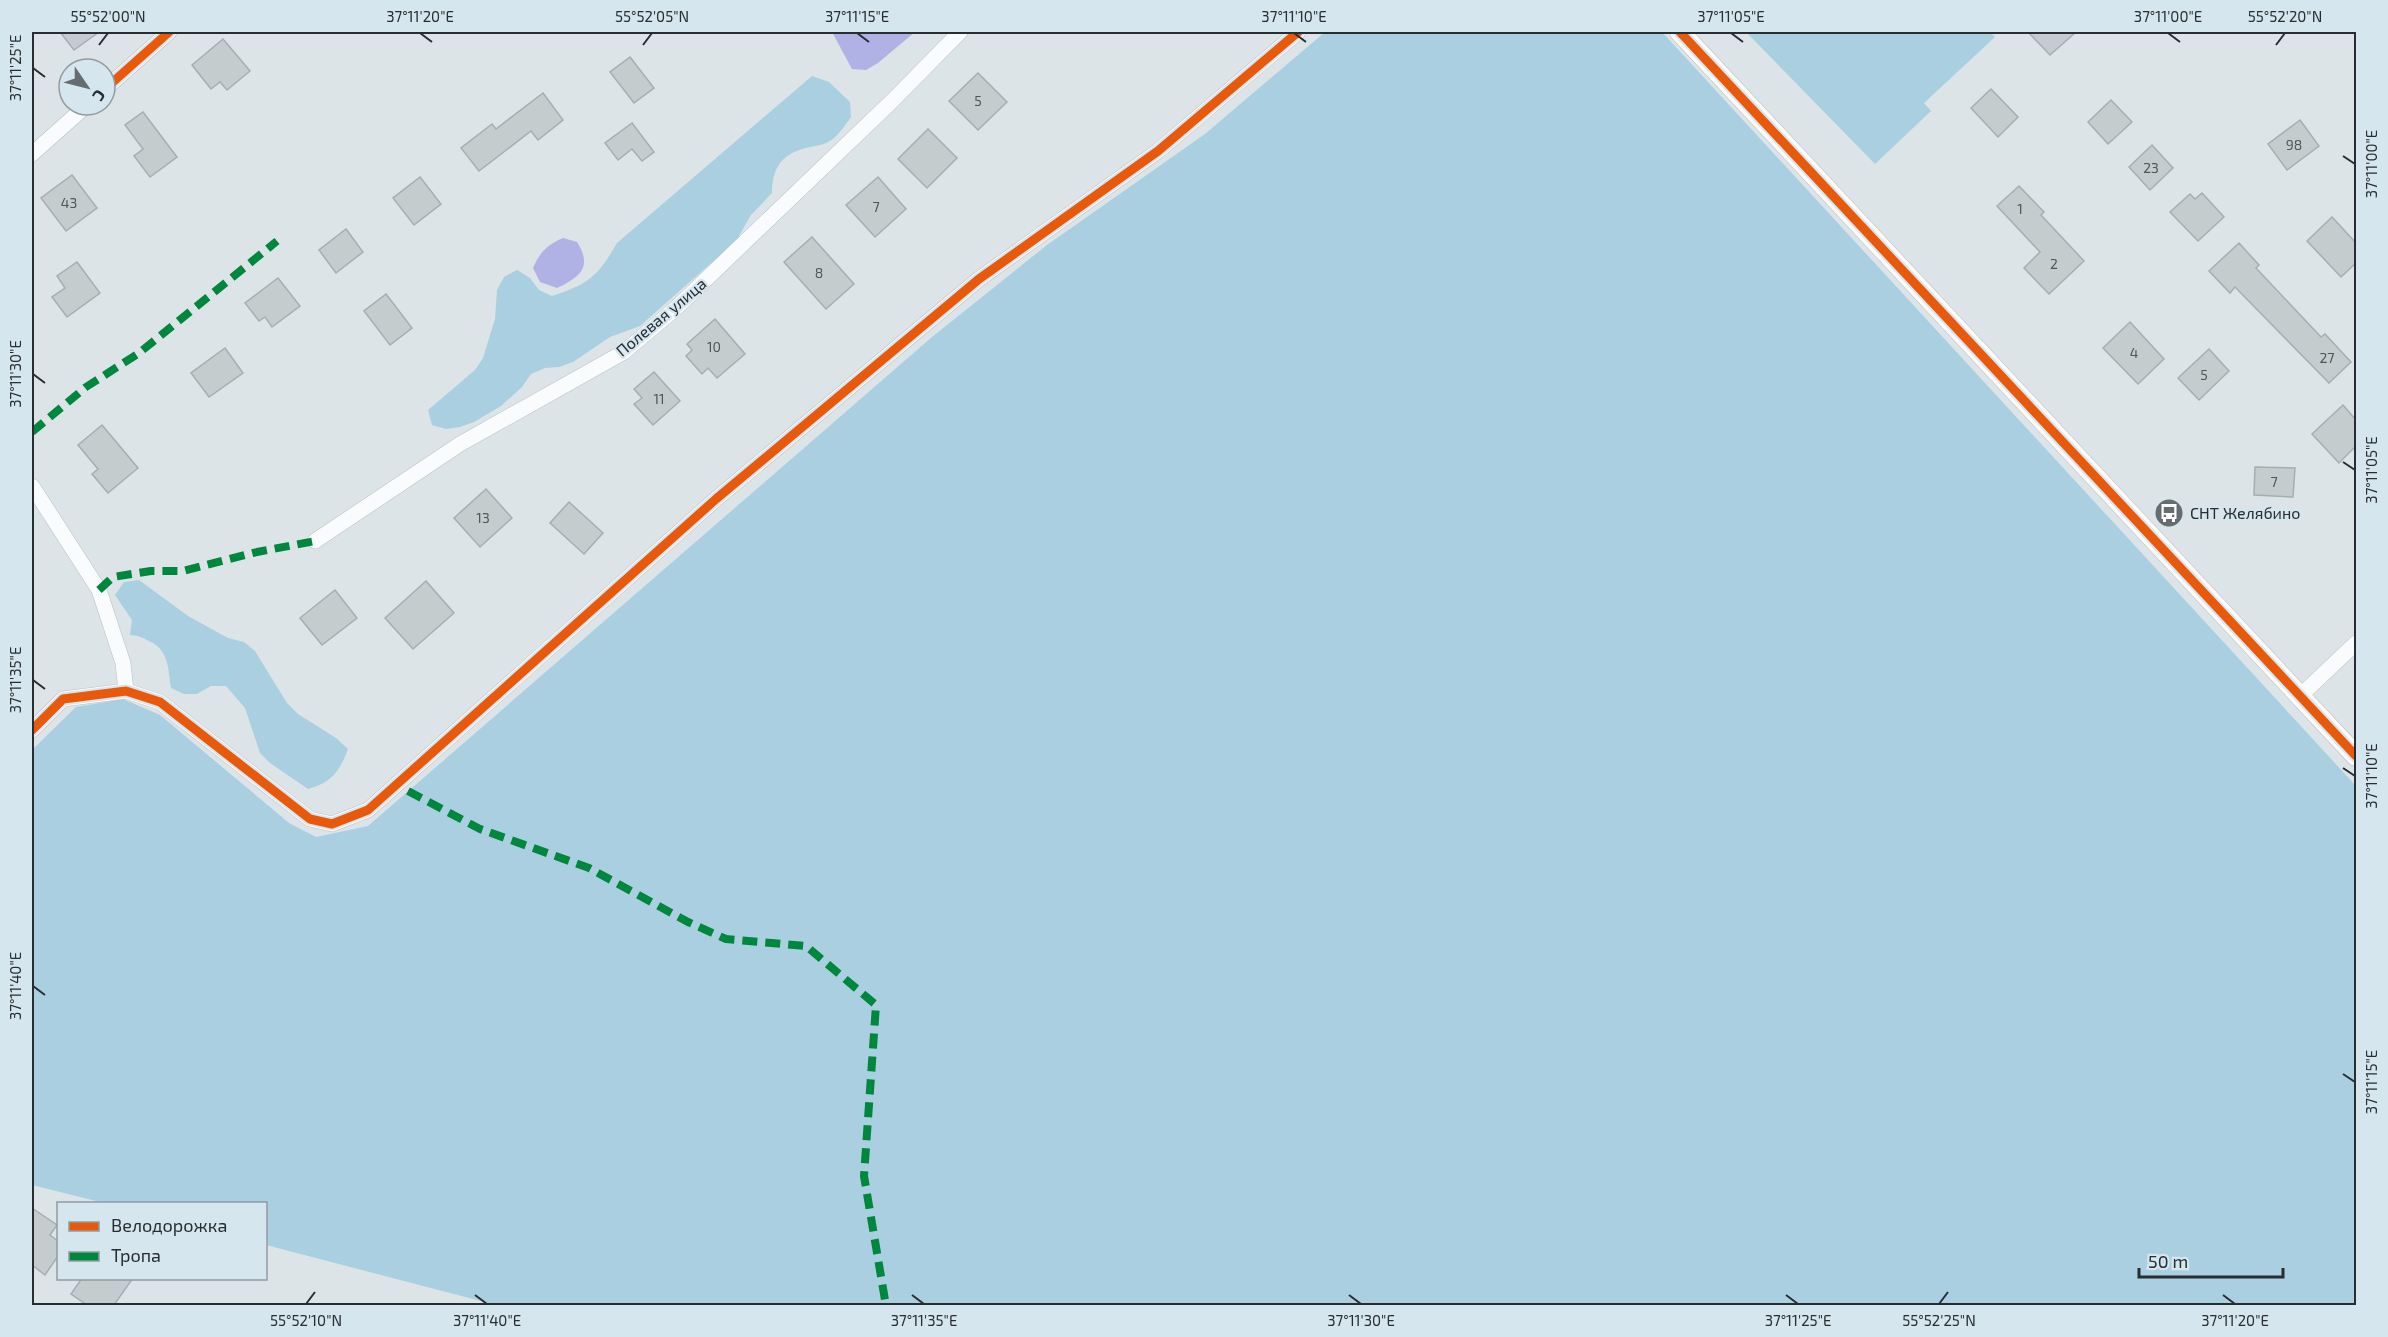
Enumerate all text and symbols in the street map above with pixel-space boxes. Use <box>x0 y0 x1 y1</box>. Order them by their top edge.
text: 55°52'00"N <box>70 7 146 25</box>
text: 37°11'20"E <box>386 7 454 25</box>
text: 55°52'05"N <box>615 7 689 25</box>
text: 37°11'15"E <box>825 7 889 25</box>
text: 37°11'10"E <box>1261 7 1327 25</box>
text: 37°11'05"E <box>1697 7 1765 25</box>
text: 37°11'00"E <box>2134 7 2202 25</box>
text: 55°52'20"N <box>2248 7 2322 25</box>
text: 37°11'25"E <box>6 35 24 101</box>
north arrow <box>57 57 117 117</box>
text: С <box>89 87 110 105</box>
house number: 5 <box>974 92 982 109</box>
text: 37°11'00"E <box>2362 130 2380 198</box>
house number: 98 <box>2286 136 2302 153</box>
house number: 23 <box>2143 159 2159 176</box>
house number: 43 <box>61 194 77 211</box>
house number: 7 <box>872 198 880 215</box>
house number: 1 <box>2017 200 2023 217</box>
house number: 2 <box>2050 255 2058 272</box>
house number: 8 <box>815 264 823 281</box>
street label: Полевая улица <box>612 273 710 361</box>
house number: 10 <box>707 338 721 355</box>
text: 37°11'30"E <box>6 340 24 408</box>
house number: 4 <box>2130 344 2138 361</box>
house number: 27 <box>2319 349 2335 366</box>
house number: 5 <box>2200 366 2208 383</box>
house number: 11 <box>653 390 665 407</box>
text: 37°11'05"E <box>2362 436 2380 504</box>
house number: 7 <box>2270 473 2278 490</box>
bus stop icon: СНТ Желябино <box>2153 497 2185 529</box>
place label: СНТ Желябино <box>2190 503 2300 522</box>
house number: 13 <box>476 509 490 526</box>
text: 37°11'35"E <box>6 647 24 713</box>
text: 37°11'10"E <box>2362 743 2380 809</box>
text: 37°11'40"E <box>6 952 24 1020</box>
text: 37°11'15"E <box>2362 1050 2380 1114</box>
legend <box>57 1202 267 1280</box>
text: Велодорожка <box>111 1214 227 1236</box>
scale bar <box>2139 1241 2283 1279</box>
text: Тропа <box>111 1244 161 1266</box>
text: 50 m <box>2148 1250 2188 1272</box>
text: 55°52'10"N <box>270 1311 342 1329</box>
text: 37°11'40"E <box>453 1311 521 1329</box>
text: 37°11'35"E <box>891 1311 957 1329</box>
text: 37°11'30"E <box>1327 1311 1395 1329</box>
text: 37°11'25"E <box>1765 1311 1831 1329</box>
text: 55°52'25"N <box>1902 1311 1976 1329</box>
text: 37°11'20"E <box>2201 1311 2269 1329</box>

